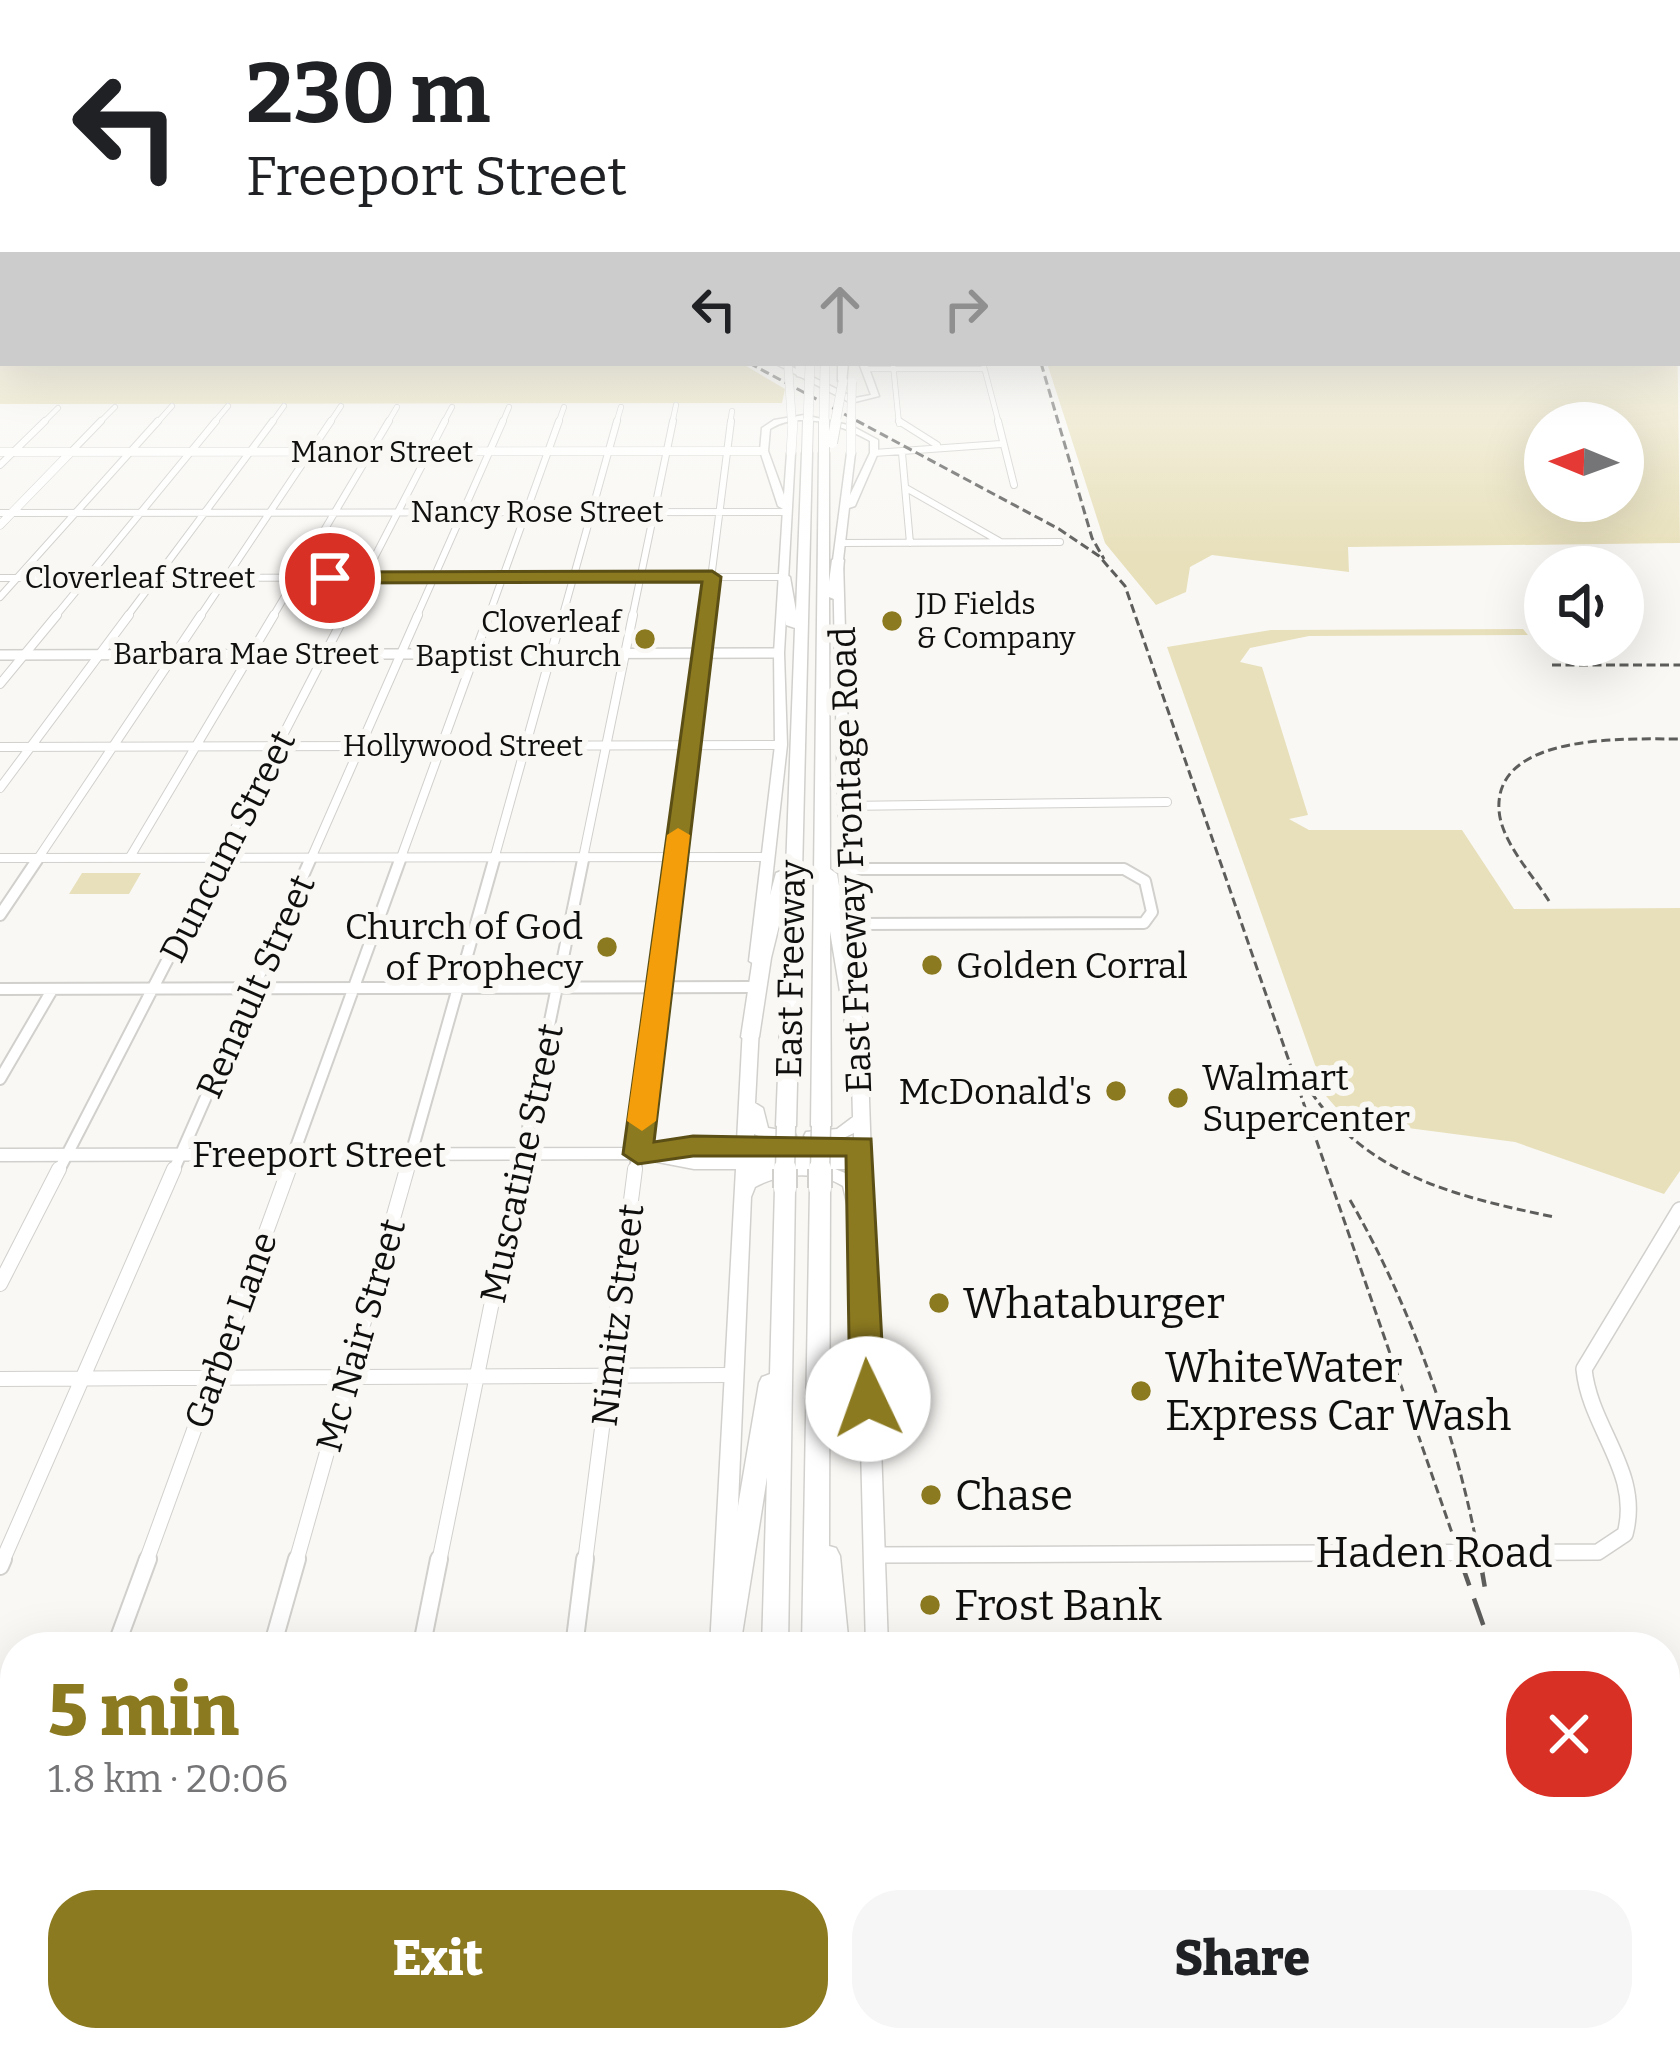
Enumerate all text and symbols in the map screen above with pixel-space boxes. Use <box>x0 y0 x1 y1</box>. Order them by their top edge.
text: 230 m <box>246 43 490 144</box>
icon: left <box>48 48 204 204</box>
text: Freeport Street <box>246 145 627 209</box>
icon: left <box>681 276 747 342</box>
icon: ahead <box>807 276 873 342</box>
icon: right <box>933 276 999 342</box>
north arrow <box>1524 402 1644 522</box>
map controls <box>1524 402 1644 666</box>
street label: Manor Street <box>291 434 474 470</box>
street label: Nancy Rose Street <box>410 494 664 530</box>
pin <box>279 527 381 629</box>
icon: arrive <box>297 545 363 611</box>
button: sound <box>1524 546 1644 666</box>
street label: Cloverleaf Street <box>25 560 256 596</box>
place label: JD Fields & Company <box>915 586 1075 656</box>
place label: Cloverleaf Baptist Church <box>415 604 624 674</box>
marker: JD Fields & Company <box>879 608 905 634</box>
marker: Cloverleaf Baptist Church <box>632 626 658 652</box>
street label: East Freeway Frontage Road <box>821 626 881 1094</box>
street label: Barbara Mae Street <box>113 636 379 672</box>
street label: Duncum Street <box>151 723 305 970</box>
street label: Hollywood Street <box>343 728 583 764</box>
street label: East Freeway <box>767 859 815 1078</box>
street label: Renault Street <box>187 868 325 1105</box>
place label: Church of God of Prophecy <box>345 905 584 990</box>
marker: Church of God of Prophecy <box>594 934 620 960</box>
place label: Golden Corral <box>956 944 1188 988</box>
marker: Golden Corral <box>919 952 945 978</box>
street label: Muscatine Street <box>471 1020 573 1307</box>
place label: Walmart Supercenter <box>1202 1056 1410 1141</box>
place label: McDonald's <box>899 1070 1092 1114</box>
marker: McDonald's <box>1103 1078 1129 1104</box>
marker: Walmart Supercenter <box>1165 1085 1191 1111</box>
street label: Freeport Street <box>192 1133 446 1177</box>
street label: Nimitz Street <box>583 1202 653 1429</box>
street label: Mc Nair Street <box>307 1214 415 1457</box>
street label: Garber Lane <box>175 1226 287 1435</box>
place label: Whataburger <box>963 1279 1225 1329</box>
marker: Whataburger <box>926 1290 952 1316</box>
position arrow <box>805 1336 931 1462</box>
place label: WhiteWater Express Car Wash <box>1165 1343 1511 1441</box>
marker: WhiteWater Express Car Wash <box>1128 1378 1154 1404</box>
place label: Chase <box>955 1471 1073 1521</box>
marker: Chase <box>918 1482 944 1508</box>
street label: Haden Road <box>1315 1528 1553 1578</box>
place label: Frost Bank <box>954 1581 1162 1631</box>
marker: Frost Bank <box>917 1592 943 1618</box>
text: 5 min <box>48 1668 239 1754</box>
button: close <box>1506 1671 1632 1797</box>
text: 1.8 km · 20:06 <box>48 1756 288 1802</box>
button: Exit <box>48 1890 828 2028</box>
button: Share <box>852 1890 1632 2028</box>

